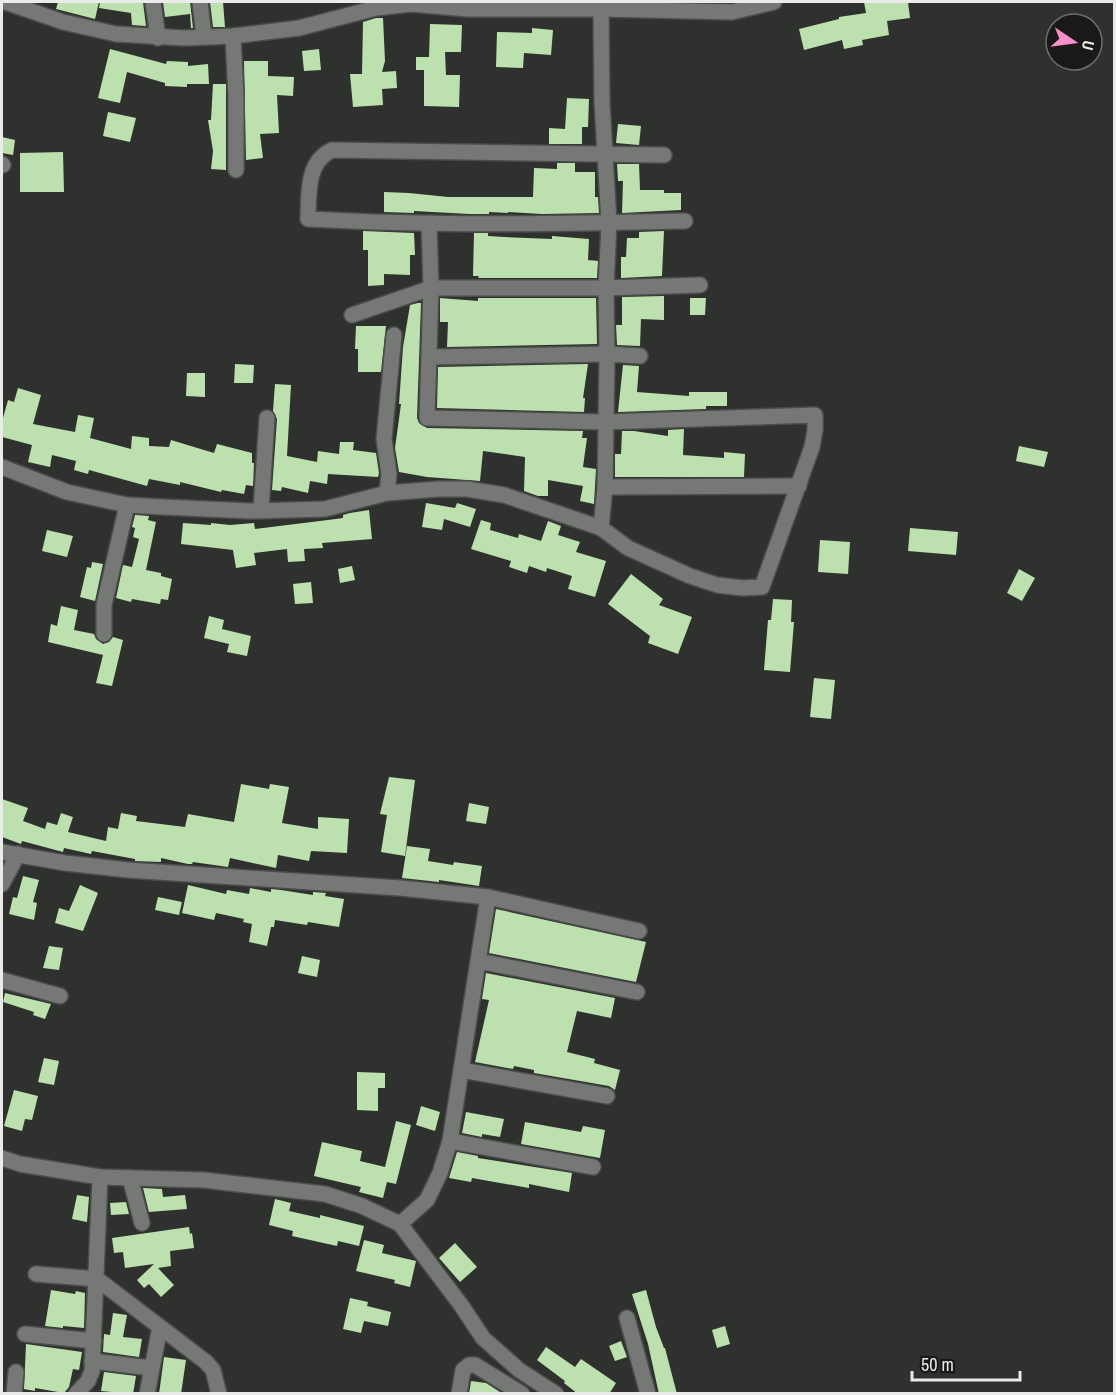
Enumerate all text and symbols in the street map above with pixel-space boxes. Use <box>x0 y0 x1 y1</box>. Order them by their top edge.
north arrow <box>1044 12 1104 72</box>
text: U <box>1077 38 1100 52</box>
scale bar <box>912 1344 1020 1382</box>
text: 50 m <box>921 1352 954 1377</box>

